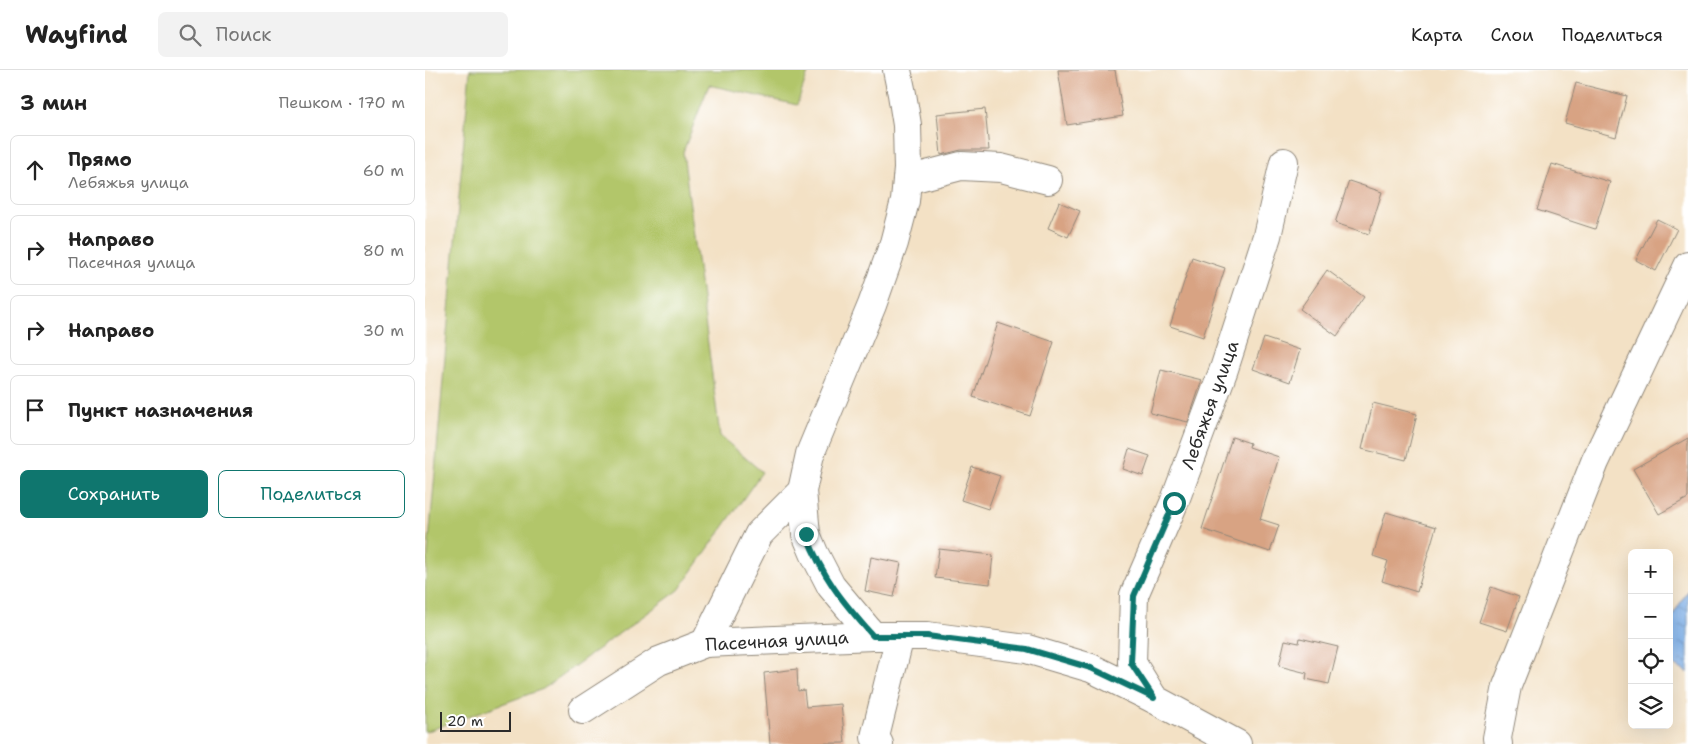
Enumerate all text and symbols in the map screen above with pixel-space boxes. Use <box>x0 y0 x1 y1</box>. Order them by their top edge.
search box <box>158 12 508 57</box>
text: Wayfind <box>25 19 128 51</box>
icon: search <box>176 21 204 49</box>
text: Поиск <box>216 22 271 47</box>
text: Карта <box>1411 23 1462 47</box>
text: Слои <box>1490 23 1534 47</box>
text: Поделиться <box>1562 23 1663 47</box>
text: 3 мин <box>20 89 87 117</box>
text: Пешком · 170 m <box>279 92 405 113</box>
text: Прямо <box>68 147 132 172</box>
icon: ahead <box>21 156 49 184</box>
text: 60 m <box>363 160 404 181</box>
text: Лебяжья улица <box>68 172 189 193</box>
text: Направо <box>68 227 154 252</box>
icon: right <box>21 236 49 264</box>
text: 80 m <box>363 240 404 261</box>
text: Пасечная улица <box>68 252 195 273</box>
icon: right <box>21 316 49 344</box>
text: Направо <box>68 318 154 343</box>
text: 30 m <box>363 320 404 341</box>
street label: Лебяжья улица <box>1176 337 1244 473</box>
icon: arrive <box>21 396 49 424</box>
text: Пункт назначения <box>68 398 253 423</box>
button: Сохранить <box>20 470 208 518</box>
button: Поделиться <box>218 470 405 518</box>
route start <box>1163 492 1186 515</box>
route end <box>795 523 818 546</box>
map controls <box>1628 549 1673 729</box>
button: + <box>1628 549 1673 594</box>
button: − <box>1628 594 1673 639</box>
street label: Пасечная улица <box>705 625 849 657</box>
button: locate <box>1628 639 1673 684</box>
button: layers <box>1628 684 1673 729</box>
scale bar <box>440 709 511 732</box>
text: 20 m <box>447 712 483 730</box>

